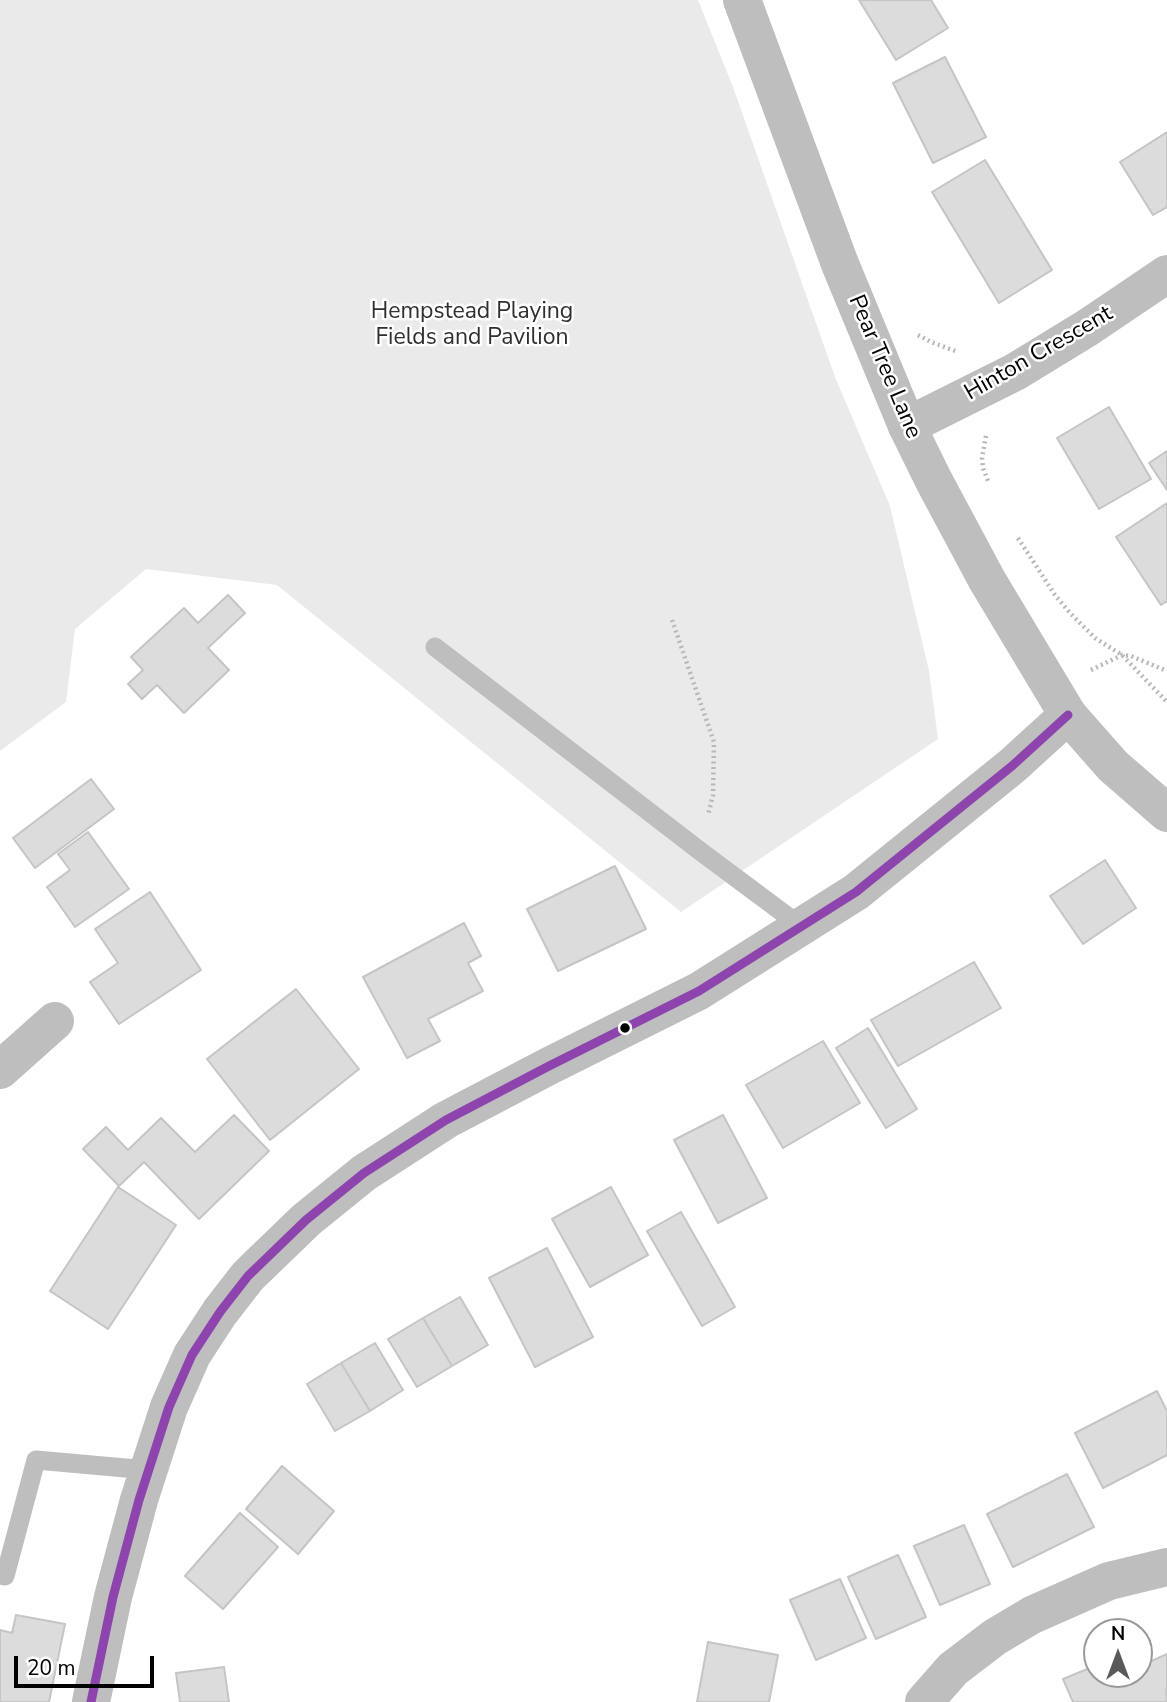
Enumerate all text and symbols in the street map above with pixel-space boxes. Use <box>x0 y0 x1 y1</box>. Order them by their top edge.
street label: Pear Tree Lane <box>841 291 927 443</box>
park label: Hempstead Playing Fields and Pavilion <box>371 298 573 352</box>
street label: Hinton Crescent <box>960 300 1118 408</box>
unlabelled marker <box>618 1021 632 1035</box>
north arrow <box>1083 1618 1153 1688</box>
text: N <box>1111 1621 1125 1647</box>
scale bar <box>18 1642 158 1686</box>
text: 20 m <box>27 1654 76 1682</box>

